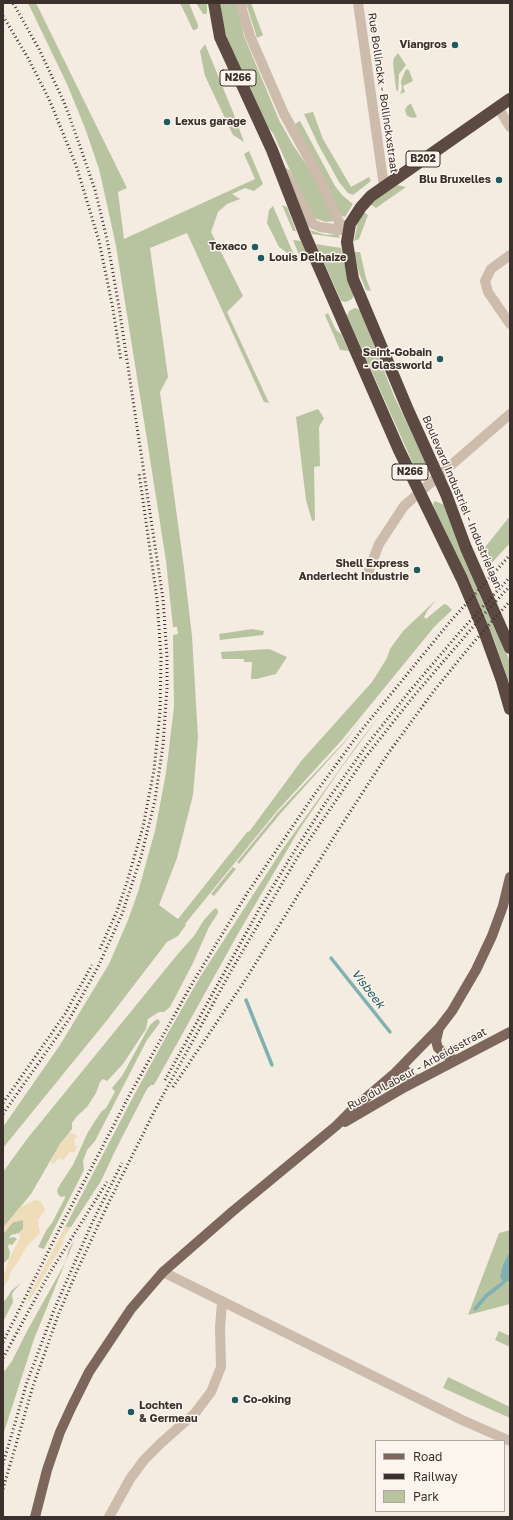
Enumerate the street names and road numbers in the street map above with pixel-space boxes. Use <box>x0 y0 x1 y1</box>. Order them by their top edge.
street label: Rue Bollinckx - Bollinckxstraat <box>365 12 401 174</box>
road number: N266 <box>220 70 256 86</box>
road number: B202 <box>406 151 440 167</box>
street label: Boulevard Industriel - Industrielaan <box>419 413 505 591</box>
road number: N266 <box>392 464 428 480</box>
street label: Rue du Labeur - Arbeidsstraat <box>345 1025 489 1113</box>

